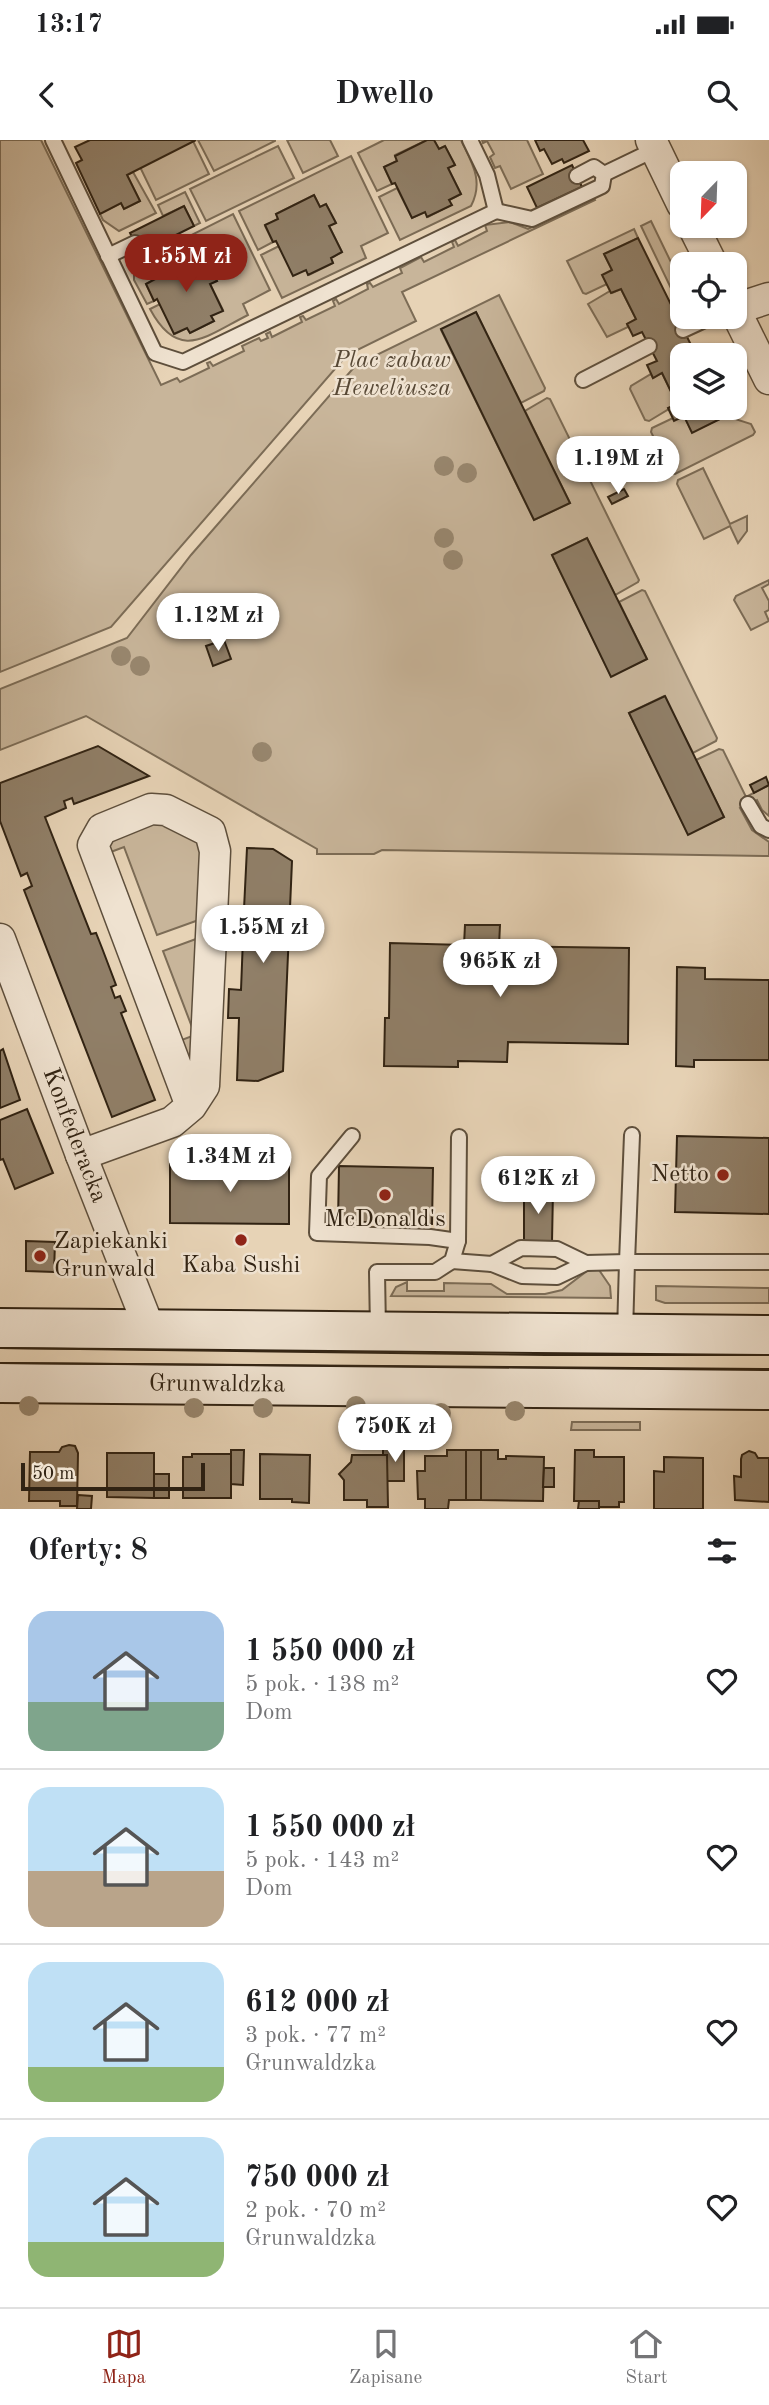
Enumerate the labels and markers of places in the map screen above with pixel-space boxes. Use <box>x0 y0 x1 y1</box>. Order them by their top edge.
pin: 1.55M zł <box>114 234 258 294</box>
pin: 1.19M zł <box>546 436 690 496</box>
pin: 1.12M zł <box>146 594 290 653</box>
pin: 1.55M zł <box>191 906 335 965</box>
pin: 965K zł <box>435 940 565 999</box>
pin: 1.34M zł <box>158 1135 302 1194</box>
pin: 612K zł <box>473 1156 603 1216</box>
place label: Netto <box>651 1163 709 1187</box>
marker: Netto <box>715 1167 731 1183</box>
marker: McDonald's <box>377 1187 393 1203</box>
place label: McDonald's <box>324 1208 446 1232</box>
place label: Zapiekanki Grunwald <box>54 1230 168 1282</box>
marker: Kaba Sushi <box>233 1232 249 1248</box>
marker: Zapiekanki Grunwald <box>32 1248 48 1264</box>
place label: Kaba Sushi <box>182 1254 300 1278</box>
pin: 750K zł <box>330 1404 460 1464</box>

